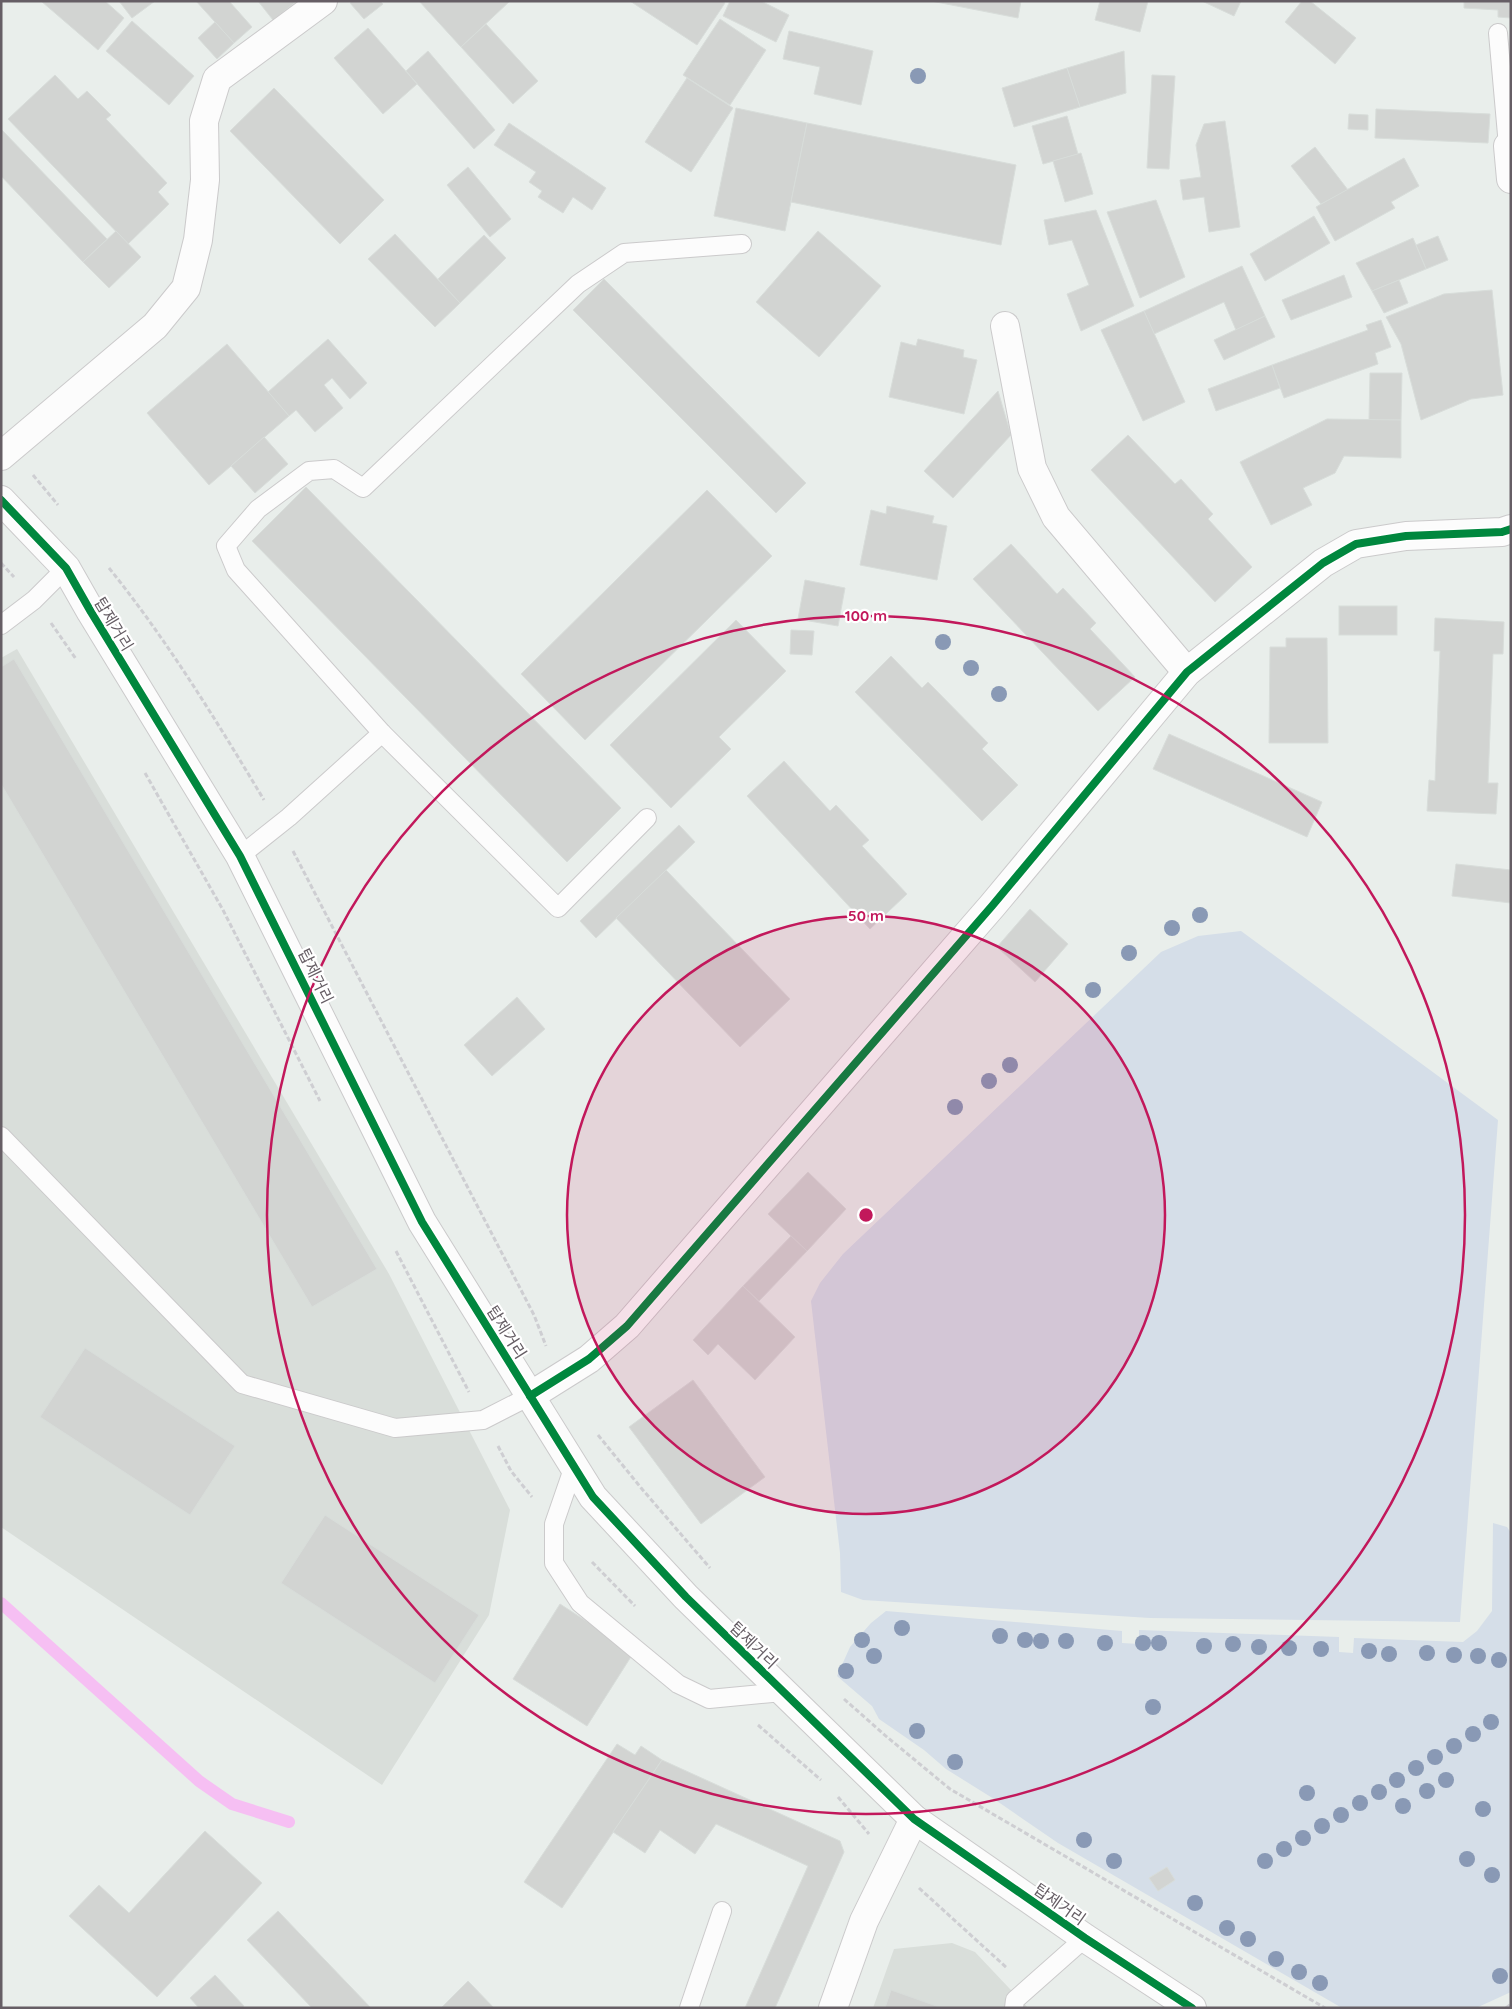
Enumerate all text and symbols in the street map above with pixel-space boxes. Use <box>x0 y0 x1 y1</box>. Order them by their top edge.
street label: 탑제거리 <box>90 594 138 654</box>
text: 100 m <box>845 606 887 625</box>
text: 50 m <box>848 906 884 925</box>
street label: 탑제거리 <box>294 945 338 1007</box>
centre of rings <box>857 1206 875 1224</box>
street label: 탑제거리 <box>483 1302 531 1362</box>
street label: 탑제거리 <box>726 1617 782 1673</box>
street label: 탑제거리 <box>1030 1879 1090 1929</box>

